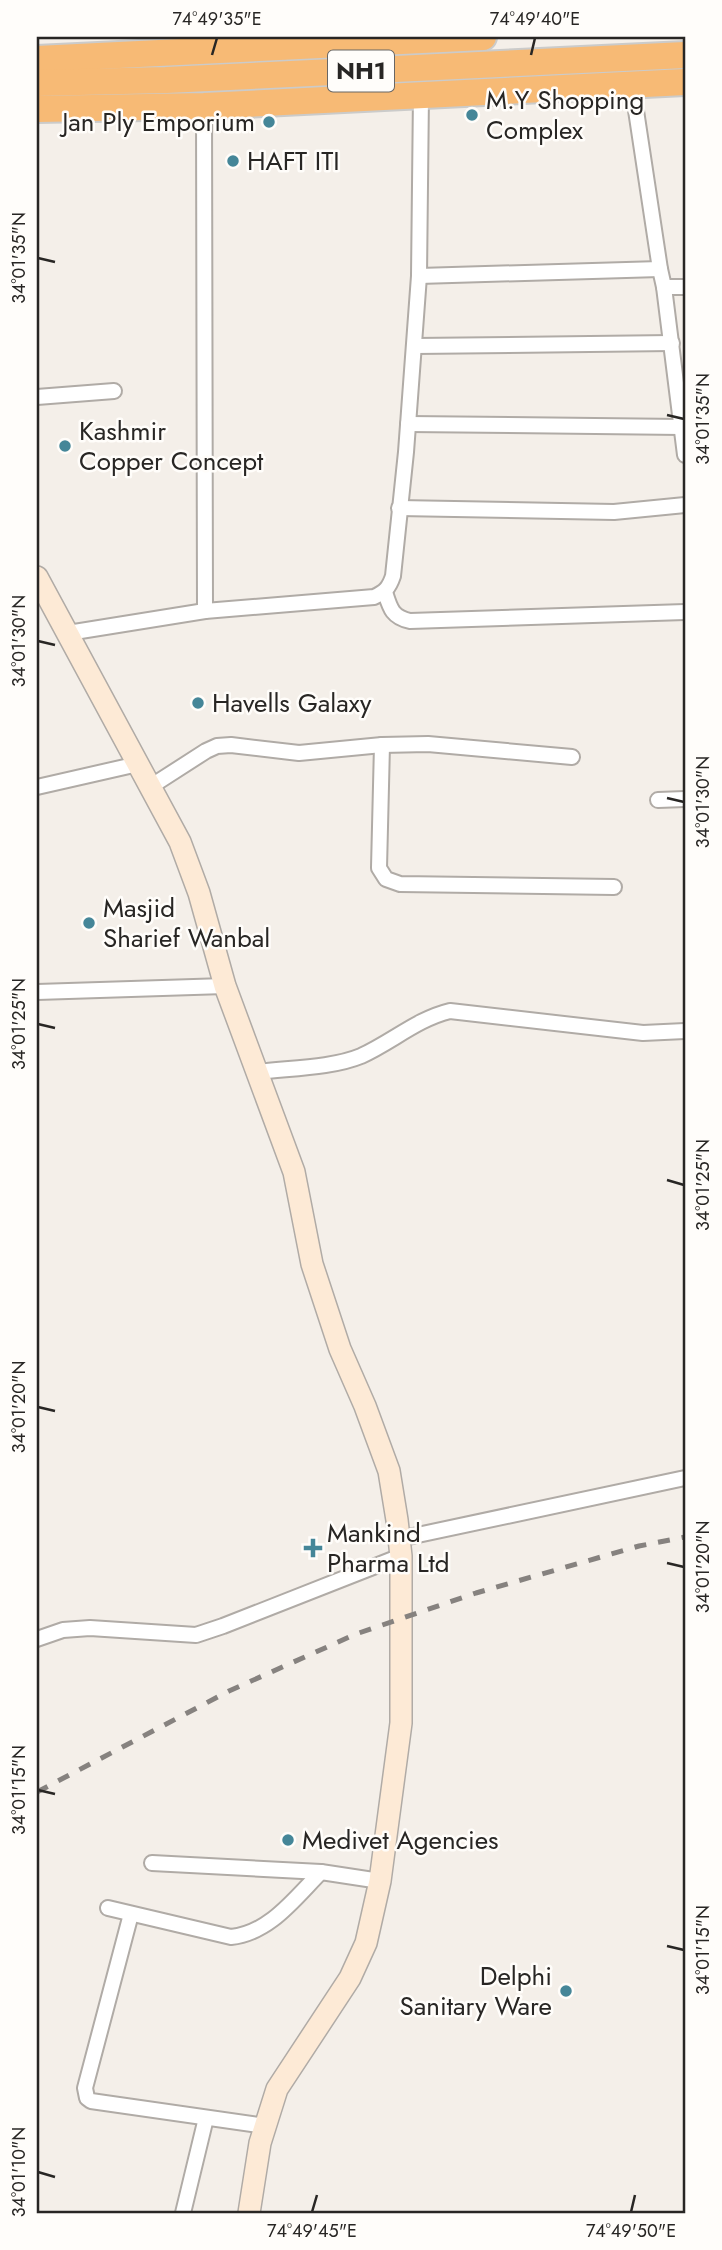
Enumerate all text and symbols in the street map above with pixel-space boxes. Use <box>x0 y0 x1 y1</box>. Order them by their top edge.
text: 74°49'35"E <box>172 6 262 32</box>
text: 74°49'40"E <box>490 6 580 32</box>
road number: NH1 <box>328 50 394 92</box>
place label: M.Y Shopping Complex <box>486 81 644 149</box>
place label: Jan Ply Emporium <box>59 103 255 141</box>
marker: M.Y Shopping Complex <box>464 107 480 123</box>
marker: Jan Ply Emporium <box>261 114 277 130</box>
place label: HAFT ITI <box>247 142 340 180</box>
marker: HAFT ITI <box>225 153 241 169</box>
text: 34°01'35"N <box>6 212 32 304</box>
text: 34°01'35"N <box>690 373 716 465</box>
place label: Kashmir Copper Concept <box>79 412 264 480</box>
marker: Kashmir Copper Concept <box>57 438 73 454</box>
text: 34°01'30"N <box>6 595 32 687</box>
place label: Havells Galaxy <box>212 684 372 722</box>
marker: Havells Galaxy <box>190 695 206 711</box>
text: 34°01'30"N <box>690 756 716 848</box>
place label: Masjid Sharief Wanbal <box>103 889 270 957</box>
marker: Masjid Sharief Wanbal <box>81 915 97 931</box>
text: 34°01'25"N <box>6 978 32 1070</box>
text: 34°01'25"N <box>690 1139 716 1231</box>
text: 34°01'20"N <box>6 1361 32 1453</box>
place label: Mankind Pharma Ltd <box>327 1514 450 1582</box>
text: 34°01'20"N <box>690 1521 716 1613</box>
marker: Mankind Pharma Ltd <box>305 1540 321 1556</box>
text: 34°01'15"N <box>6 1745 32 1835</box>
place label: Medivet Agencies <box>302 1821 499 1859</box>
marker: Medivet Agencies <box>280 1832 296 1848</box>
text: 34°01'15"N <box>690 1905 716 1995</box>
place label: Delphi Sanitary Ware <box>400 1957 552 2025</box>
marker: Delphi Sanitary Ware <box>558 1983 574 1999</box>
text: 34°01'10"N <box>6 2127 32 2217</box>
text: 74°49'45"E <box>267 2218 357 2244</box>
text: 74°49'50"E <box>586 2218 676 2244</box>

